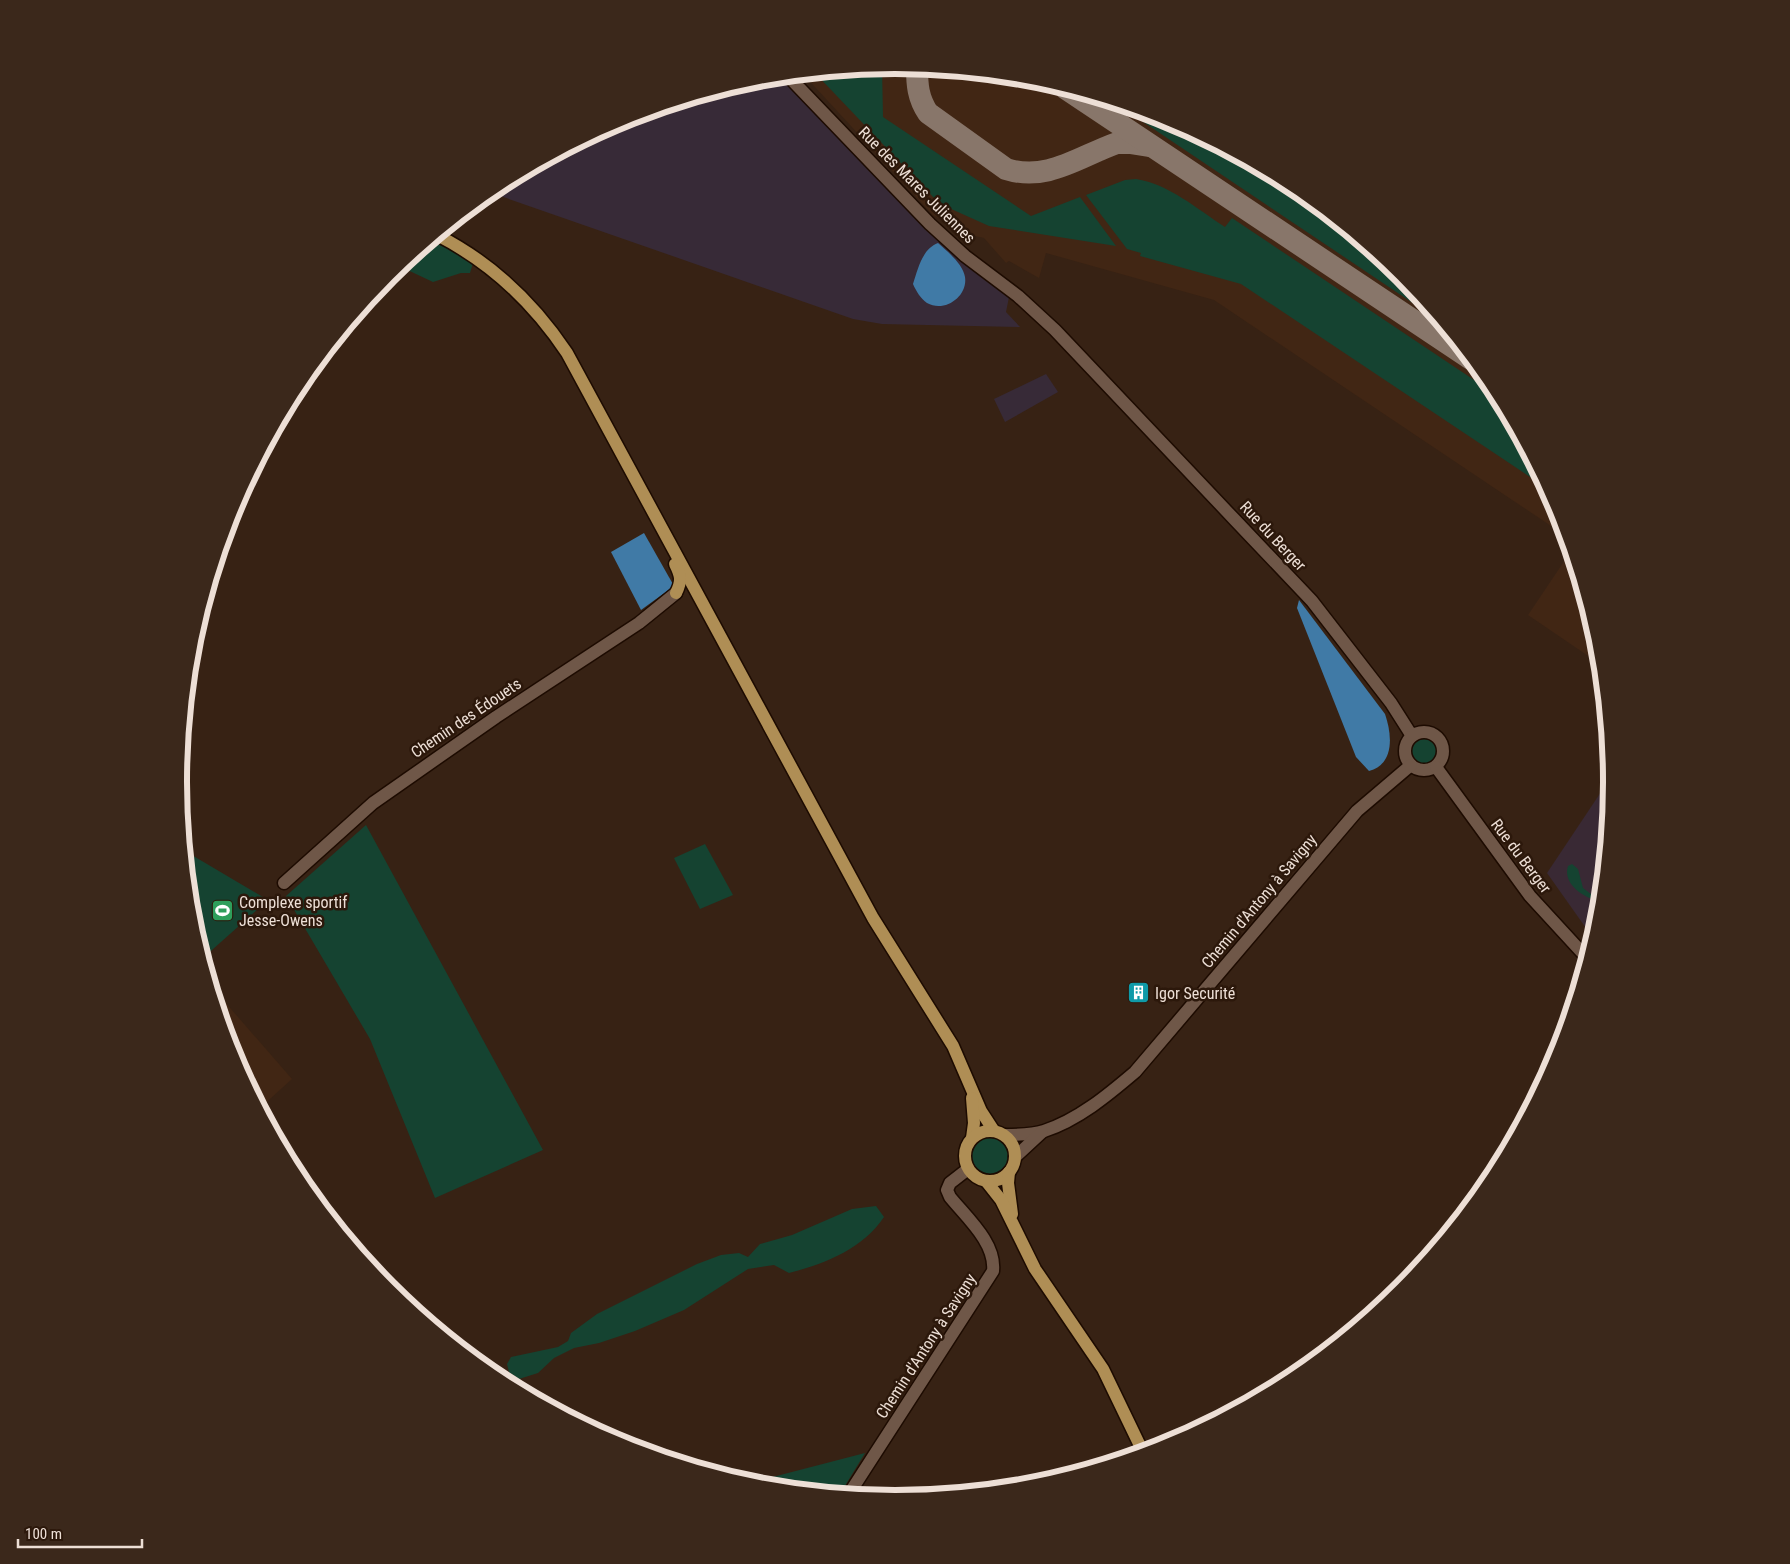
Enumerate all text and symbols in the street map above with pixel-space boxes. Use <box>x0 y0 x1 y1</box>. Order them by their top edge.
street label: Rue des Mares Juliennes <box>855 123 979 247</box>
street label: Rue du Berger <box>1236 497 1310 575</box>
street label: Chemin des Édouets <box>407 674 525 762</box>
street label: Rue du Berger <box>1487 815 1555 897</box>
street label: Chemin d'Antony à Savigny <box>1197 830 1321 972</box>
place label: Complexe sportif Jesse-Owens <box>239 893 347 930</box>
sports icon: Complexe sportif Jesse-Owens <box>211 899 235 923</box>
building icon: Igor Securité <box>1127 981 1151 1005</box>
place label: Igor Securité <box>1155 984 1235 1003</box>
street label: Chemin d'Antony à Savigny <box>872 1270 980 1422</box>
scale bar <box>18 1516 141 1548</box>
text: 100 m <box>25 1525 62 1543</box>

